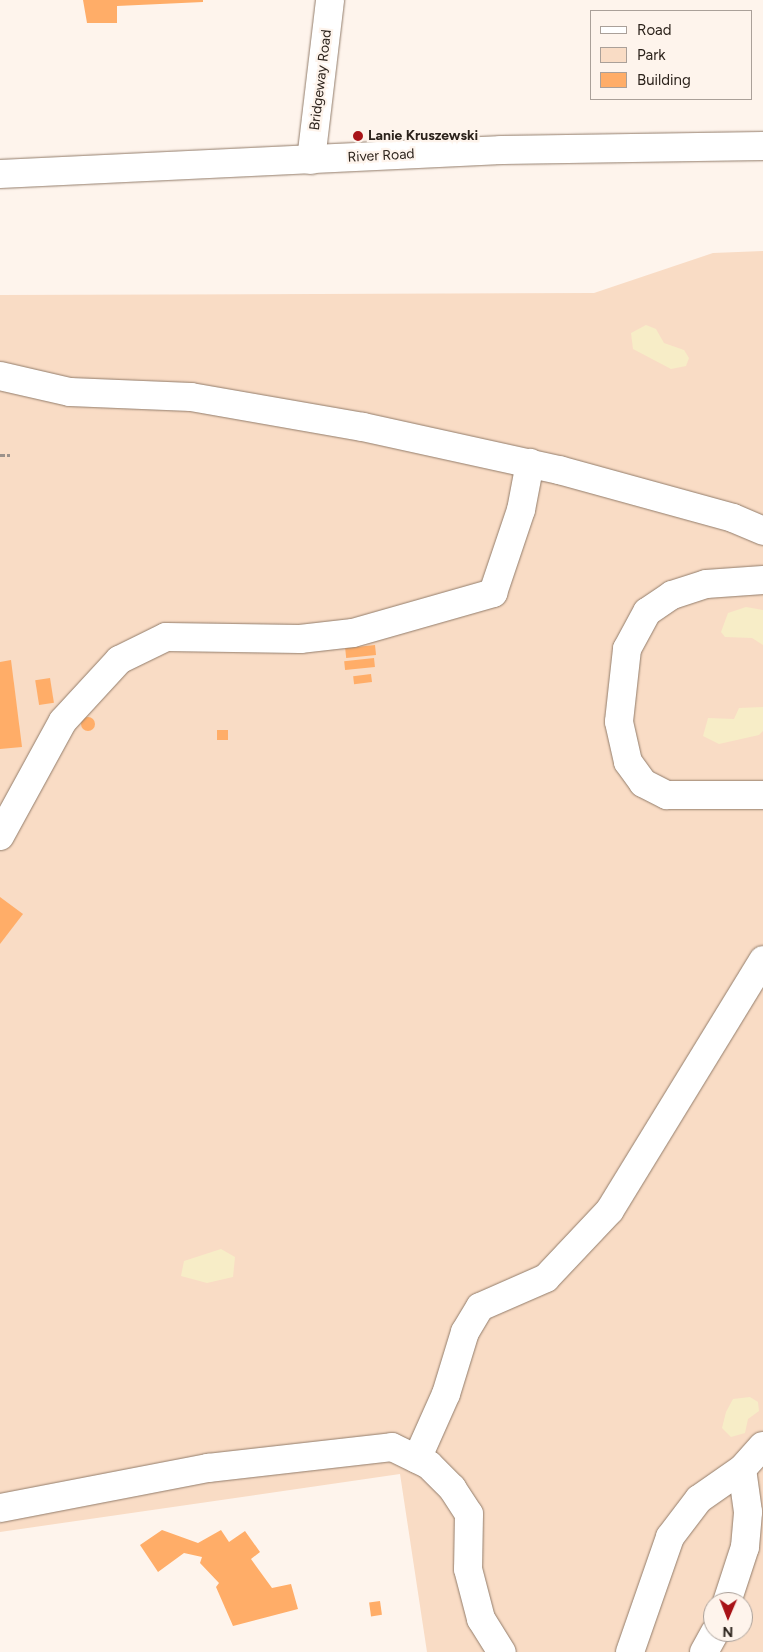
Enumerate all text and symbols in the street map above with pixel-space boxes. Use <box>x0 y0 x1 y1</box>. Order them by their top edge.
legend <box>590 10 753 100</box>
text: Road <box>637 21 672 39</box>
street label: Bridgeway Road <box>306 29 336 131</box>
text: Park <box>637 46 666 64</box>
text: Building <box>637 71 691 89</box>
place label: Lanie Kruszewski <box>368 128 478 144</box>
marker: Lanie Kruszewski <box>352 130 364 142</box>
street label: River Road <box>347 146 415 166</box>
north arrow <box>703 1592 753 1642</box>
text: N <box>722 1623 733 1640</box>

